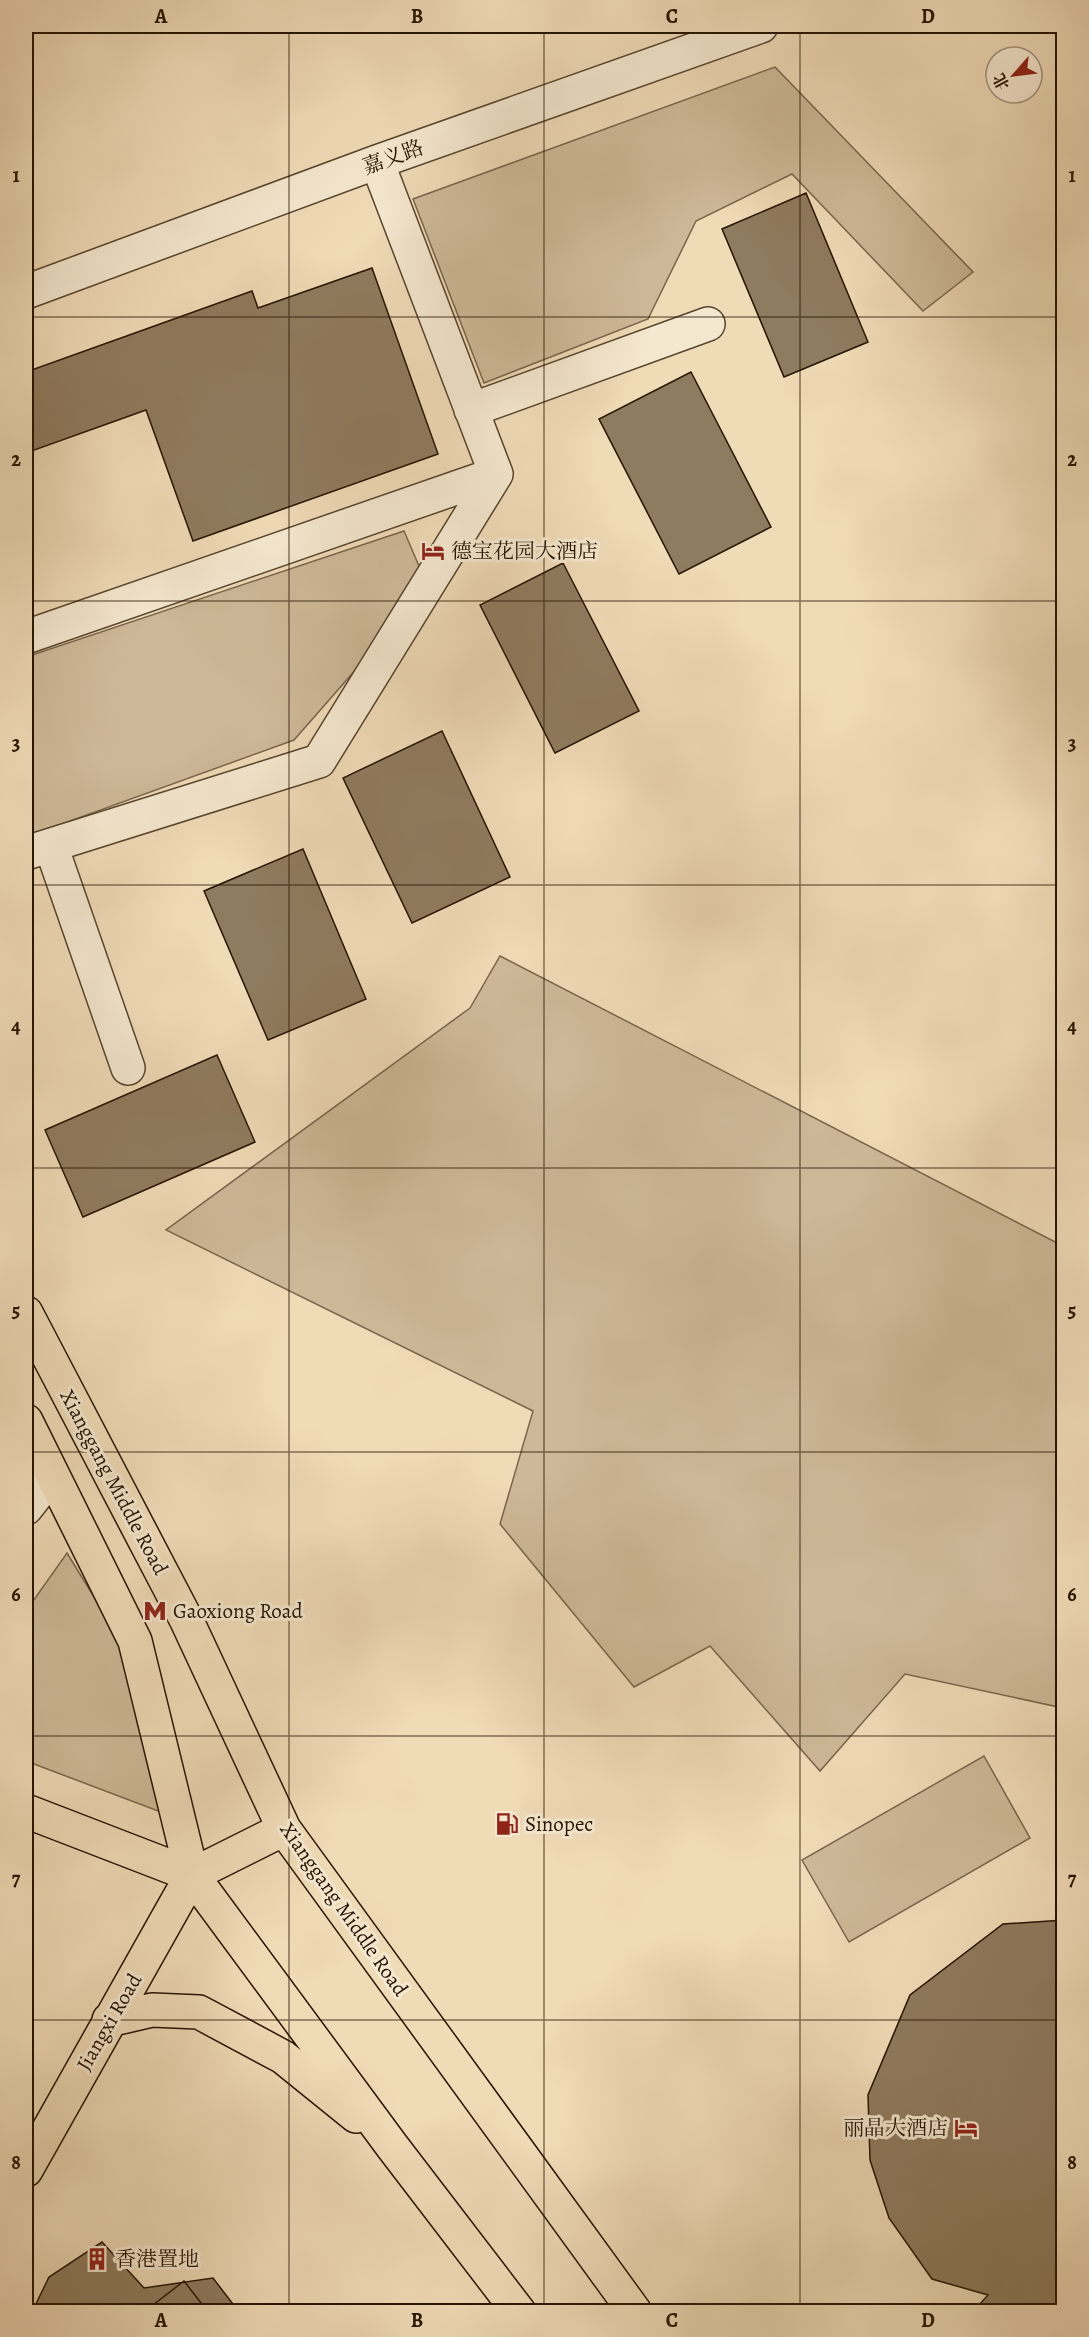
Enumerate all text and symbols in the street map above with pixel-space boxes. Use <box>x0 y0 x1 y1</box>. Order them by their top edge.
text: A <box>154 3 168 30</box>
text: B <box>411 3 423 30</box>
text: C <box>666 3 678 30</box>
text: D <box>921 3 935 30</box>
north arrow <box>984 45 1044 105</box>
text: 北 <box>988 69 1015 94</box>
street label: 嘉义路 <box>359 133 427 181</box>
text: 1 <box>12 162 20 189</box>
text: 1 <box>1068 162 1076 189</box>
text: 2 <box>11 446 21 473</box>
text: 2 <box>1067 446 1077 473</box>
place label: 德宝花园大酒店 <box>451 537 598 565</box>
hotel icon: 德宝花园大酒店 <box>420 538 446 564</box>
text: 3 <box>12 730 20 757</box>
text: 3 <box>1068 730 1076 757</box>
text: 4 <box>11 1013 21 1040</box>
text: 4 <box>1067 1013 1077 1040</box>
text: 5 <box>12 1297 20 1324</box>
text: 5 <box>1068 1297 1076 1324</box>
street label: Xianggang Middle Road <box>53 1384 175 1580</box>
text: 6 <box>11 1581 21 1608</box>
text: 6 <box>1067 1581 1077 1608</box>
place label: Gaoxiong Road <box>173 1597 304 1625</box>
metro station icon: Gaoxiong Road <box>142 1598 168 1624</box>
place label: Sinopec <box>525 1810 593 1838</box>
fuel station icon: Sinopec <box>494 1811 520 1837</box>
street label: Xianggang Middle Road <box>273 1817 415 2002</box>
text: 7 <box>12 1865 21 1892</box>
text: 7 <box>1068 1865 1077 1892</box>
street label: Jiangxi Road <box>70 1968 148 2076</box>
place label: 丽晶大酒店 <box>843 2114 948 2142</box>
hotel icon: 丽晶大酒店 <box>953 2115 979 2141</box>
text: 8 <box>11 2149 21 2176</box>
text: 8 <box>1067 2149 1077 2176</box>
place label: 香港置地 <box>115 2245 199 2273</box>
building icon: 香港置地 <box>84 2246 110 2272</box>
text: A <box>154 2307 168 2334</box>
text: B <box>411 2307 423 2334</box>
text: C <box>666 2307 678 2334</box>
text: D <box>921 2307 935 2334</box>

